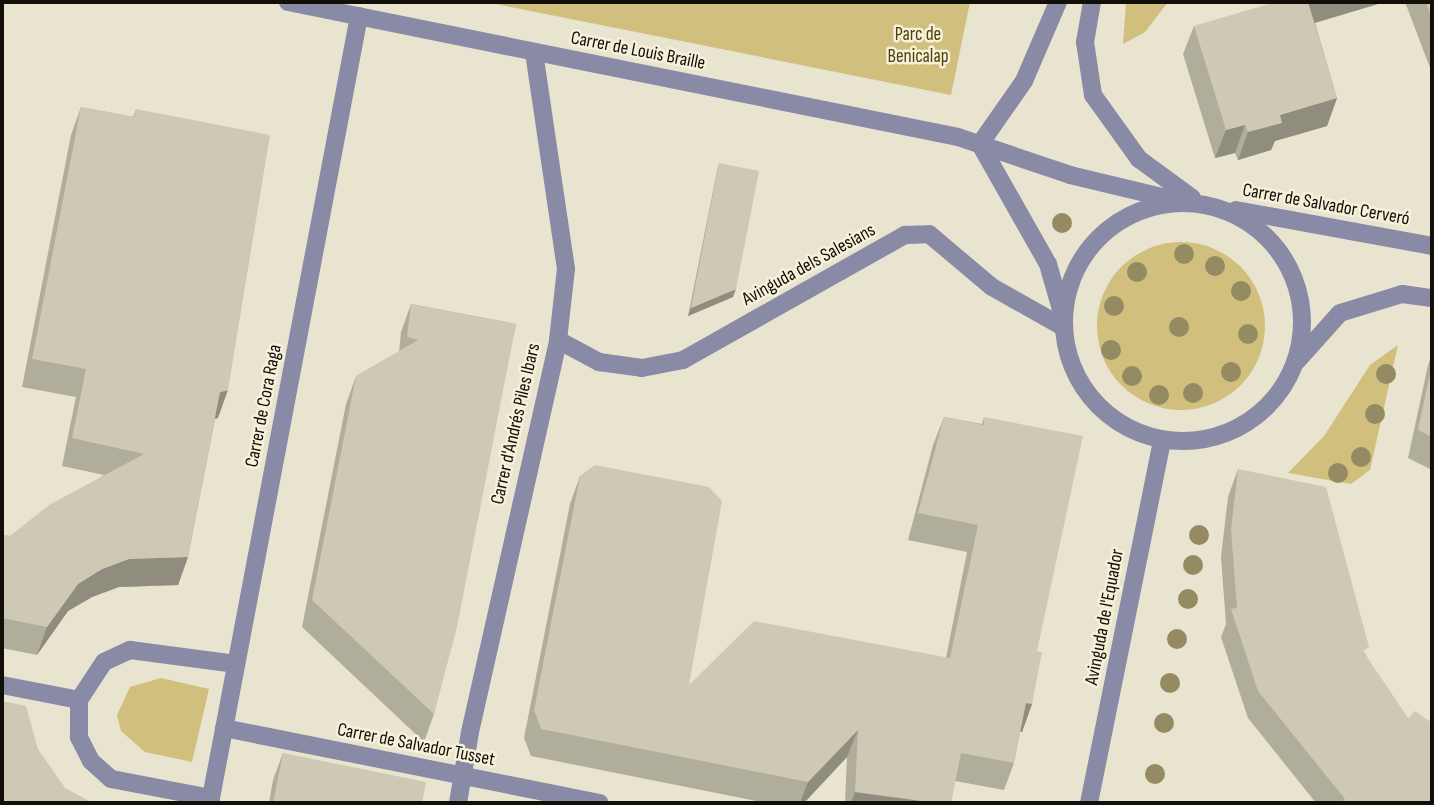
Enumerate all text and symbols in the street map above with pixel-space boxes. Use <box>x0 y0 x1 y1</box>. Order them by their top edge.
park label: Parc de Benicalap <box>887 24 949 68</box>
street label: Carrer de Louis Braille <box>569 27 707 75</box>
street label: Carrer de Salvador Cerveró <box>1241 179 1411 231</box>
street label: Avinguda dels Salesians <box>738 219 880 311</box>
street label: Carrer d'Andrés Piles Ibars <box>486 341 546 507</box>
street label: Carrer de Cora Raga <box>241 343 287 469</box>
street label: Avinguda de l'Equador <box>1081 547 1129 687</box>
street label: Carrer de Salvador Tusset <box>335 719 497 771</box>

